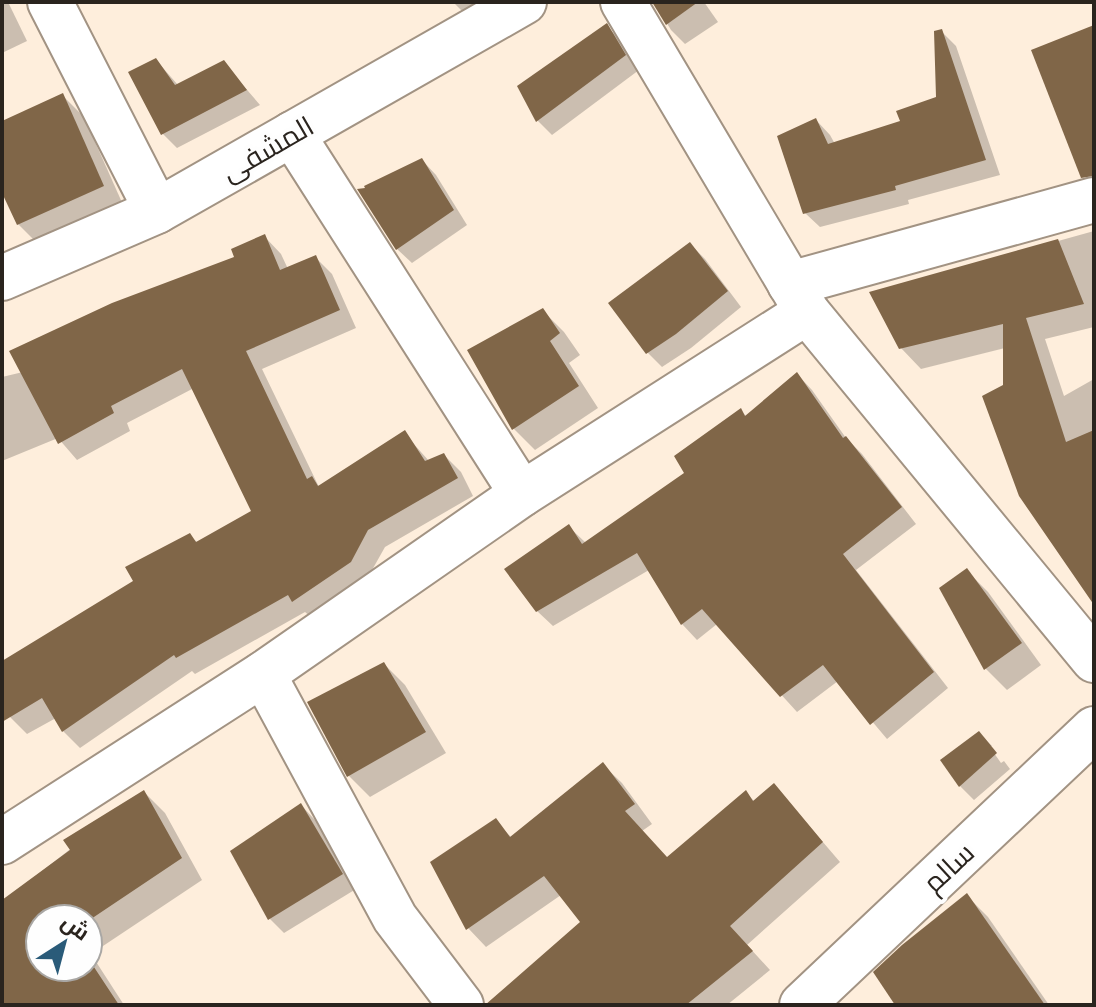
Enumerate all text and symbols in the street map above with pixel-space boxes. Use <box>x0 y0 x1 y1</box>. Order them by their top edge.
street label: المشفى <box>215 108 319 188</box>
street label: سالم <box>916 835 983 902</box>
north arrow <box>24 903 104 983</box>
text: ش <box>56 907 95 946</box>

